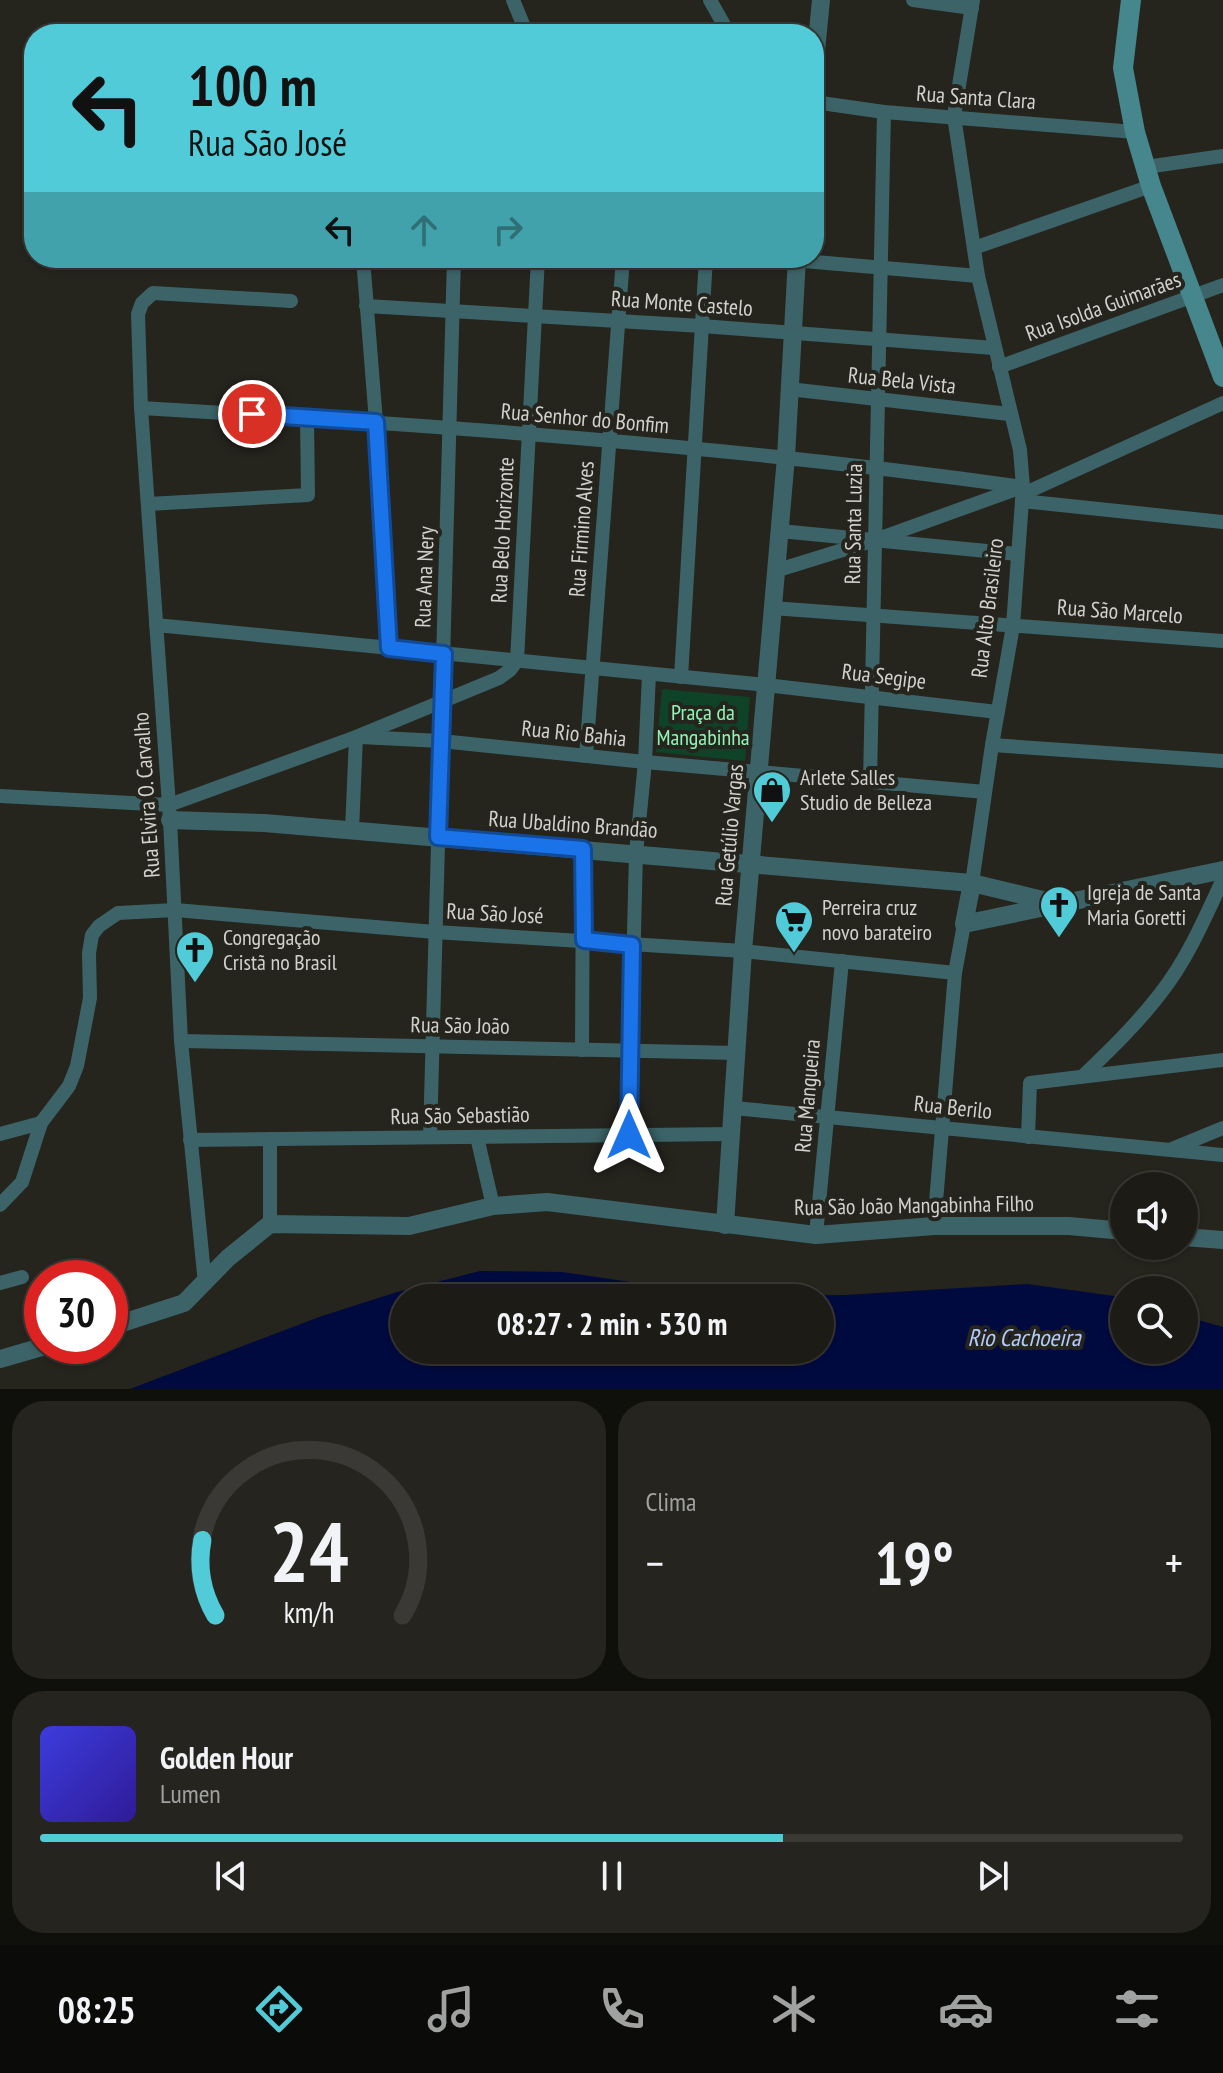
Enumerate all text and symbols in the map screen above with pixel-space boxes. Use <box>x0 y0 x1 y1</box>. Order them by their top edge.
text: 100 m <box>188 49 317 121</box>
icon: left <box>56 56 160 160</box>
street label: Rua Santa Clara <box>915 79 1037 115</box>
text: Rua São José <box>188 119 347 166</box>
icon: left <box>318 208 362 252</box>
icon: ahead <box>402 208 446 252</box>
icon: right <box>486 208 530 252</box>
street label: Rua Isolda Guimarães <box>1021 265 1185 347</box>
street label: Rua Monte Castelo <box>610 284 754 322</box>
street label: Rua Bela Vista <box>847 360 957 400</box>
pin <box>218 380 286 448</box>
icon: arrive <box>230 392 274 436</box>
street label: Rua Senhor do Bonfim <box>500 397 670 439</box>
street label: Rua Belo Horizonte <box>484 456 520 604</box>
street label: Rua Firmino Alves <box>562 460 600 598</box>
street label: Rua Santa Luzia <box>838 463 868 585</box>
street label: Rua Ana Nery <box>408 525 440 628</box>
street label: Rua Alto Brasileiro <box>965 537 1009 679</box>
street label: Rua São Marcelo <box>1056 593 1184 629</box>
street label: Rua Segipe <box>840 657 928 695</box>
park label: Praça da Mangabinha <box>656 698 750 751</box>
street label: Rua Elvira O. Carvalho <box>126 711 166 879</box>
street label: Rua Rio Bahia <box>520 714 628 752</box>
street label: Rua Getúlio Vargas <box>709 763 749 907</box>
place label: Arlete Salles Studio de Belleza <box>800 763 932 816</box>
shop icon: Arlete Salles Studio de Belleza <box>751 769 793 824</box>
street label: Rua Ubaldino Brandão <box>488 804 658 844</box>
place label: Igreja de Santa Maria Goretti <box>1087 878 1201 931</box>
church icon: Igreja de Santa Maria Goretti <box>1038 884 1080 939</box>
place label: Perreira cruz novo barateiro <box>822 893 932 946</box>
street label: Rua São José <box>446 896 544 930</box>
supermarket icon: Perreira cruz novo barateiro <box>773 899 815 954</box>
place label: Congregação Cristã no Brasil <box>223 923 338 976</box>
church icon: Congregação Cristã no Brasil <box>174 929 216 984</box>
street label: Rua São João <box>410 1010 510 1040</box>
street label: Rua Mangueira <box>788 1038 826 1154</box>
street label: Rua Berilo <box>913 1089 993 1125</box>
position arrow <box>587 1093 671 1177</box>
street label: Rua São Sebastião <box>390 1100 530 1130</box>
map controls <box>1110 1172 1198 1364</box>
button: sound <box>1110 1172 1198 1260</box>
street label: Rua São João Mangabinha Filho <box>794 1189 1034 1221</box>
speed limit sign: 30 <box>24 1260 128 1364</box>
button: search <box>1110 1276 1198 1364</box>
text: 08:27 · 2 min · 530 m <box>497 1304 727 1343</box>
water label: Rio Cachoeira <box>967 1322 1082 1353</box>
text: Clima <box>646 1485 696 1518</box>
text: 24 <box>269 1497 349 1605</box>
text: 19° <box>875 1524 954 1602</box>
text: − <box>646 1534 664 1591</box>
text: + <box>1165 1534 1183 1591</box>
text: km/h <box>283 1594 334 1631</box>
text: Golden Hour <box>160 1738 293 1777</box>
text: Lumen <box>160 1777 221 1810</box>
icon: previous <box>209 1854 253 1898</box>
icon: pause <box>590 1854 634 1898</box>
icon: next <box>971 1854 1015 1898</box>
icon: directions <box>251 1981 307 2037</box>
icon: music <box>423 1981 479 2037</box>
icon: phone <box>594 1981 650 2037</box>
icon: climate <box>766 1981 822 2037</box>
icon: car <box>938 1981 994 2037</box>
icon: filters <box>1109 1981 1165 2037</box>
text: 08:25 <box>58 1986 136 2033</box>

